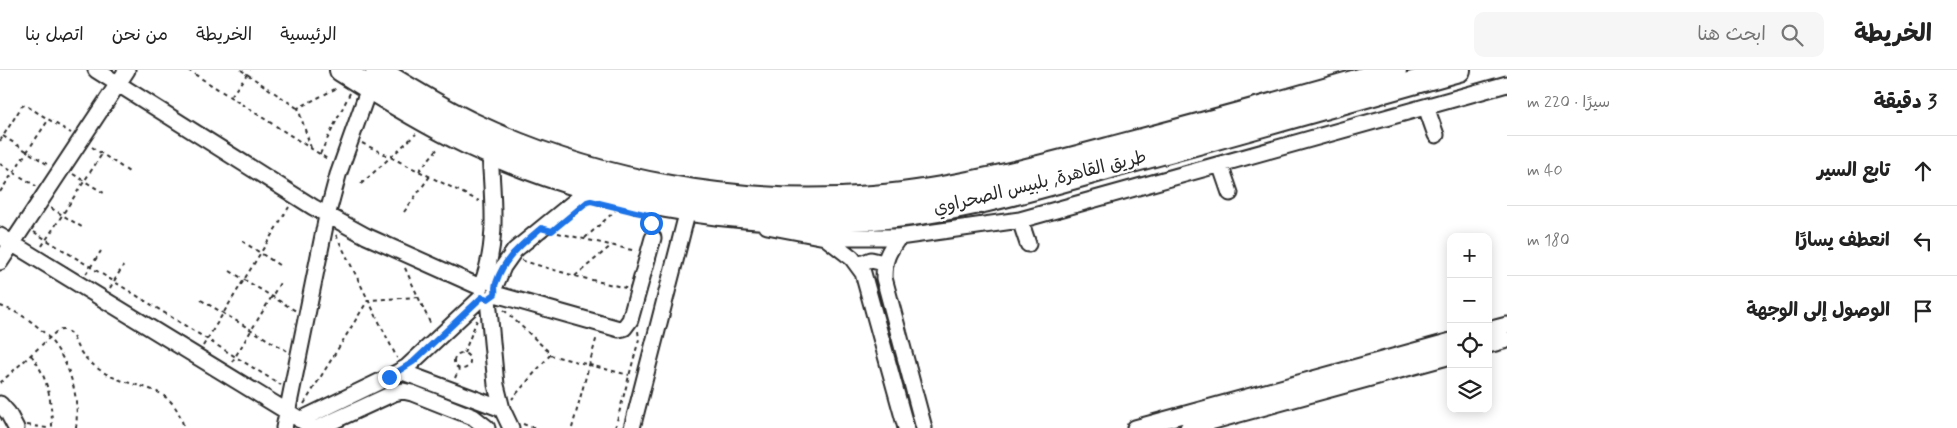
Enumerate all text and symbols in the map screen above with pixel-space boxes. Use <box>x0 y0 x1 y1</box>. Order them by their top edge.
search box <box>1474 12 1824 57</box>
text: الخريطة <box>1854 19 1932 50</box>
icon: search <box>1778 21 1806 49</box>
text: ابحث هنا <box>1697 22 1766 47</box>
text: اتصل بنا <box>25 23 84 47</box>
text: من نحن <box>112 23 168 47</box>
text: الخريطة <box>196 23 252 47</box>
text: الرئيسية <box>280 23 337 47</box>
text: 3 دقيقة <box>1873 88 1937 116</box>
text: سيرًا · 220 m <box>1527 92 1610 113</box>
street label: طريق القاهرة, بلبيس الصحراوي <box>931 145 1149 221</box>
icon: ahead <box>1909 157 1937 185</box>
text: تابع السير <box>1817 158 1890 183</box>
text: 40 m <box>1527 160 1563 181</box>
route start <box>640 212 663 235</box>
icon: left <box>1909 227 1937 255</box>
text: انعطف يسارًا <box>1795 228 1890 253</box>
text: 180 m <box>1527 230 1570 251</box>
map controls <box>1447 233 1492 413</box>
button: + <box>1447 233 1492 278</box>
button: − <box>1447 278 1492 323</box>
icon: arrive <box>1909 297 1937 325</box>
text: الوصول إلى الوجهة <box>1746 298 1890 323</box>
button: locate <box>1447 323 1492 368</box>
route end <box>378 366 401 389</box>
button: layers <box>1447 368 1492 413</box>

